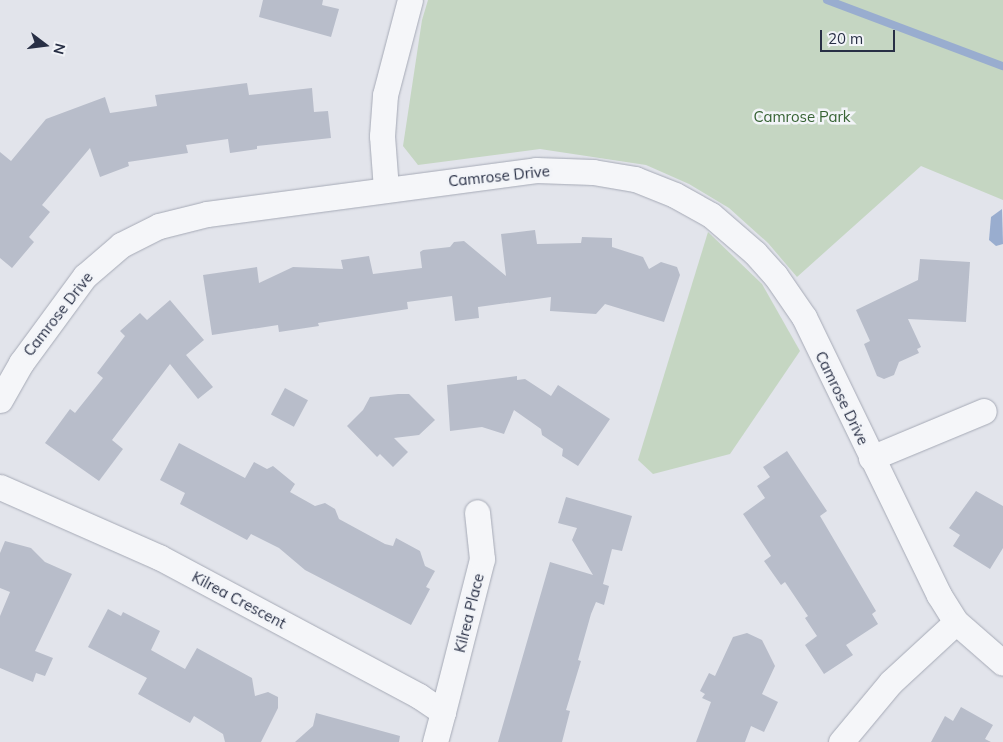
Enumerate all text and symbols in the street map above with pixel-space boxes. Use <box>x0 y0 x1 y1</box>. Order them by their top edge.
north arrow <box>20 20 70 70</box>
scale bar <box>823 20 898 52</box>
text: 20 m <box>828 29 863 48</box>
text: N <box>49 41 70 56</box>
park label: Camrose Park <box>753 108 851 126</box>
street label: Camrose Drive <box>447 162 551 190</box>
street label: Camrose Drive <box>20 268 96 360</box>
street label: Camrose Drive <box>812 348 872 448</box>
street label: Kilrea Crescent <box>189 568 289 632</box>
street label: Kilrea Place <box>450 572 488 654</box>

